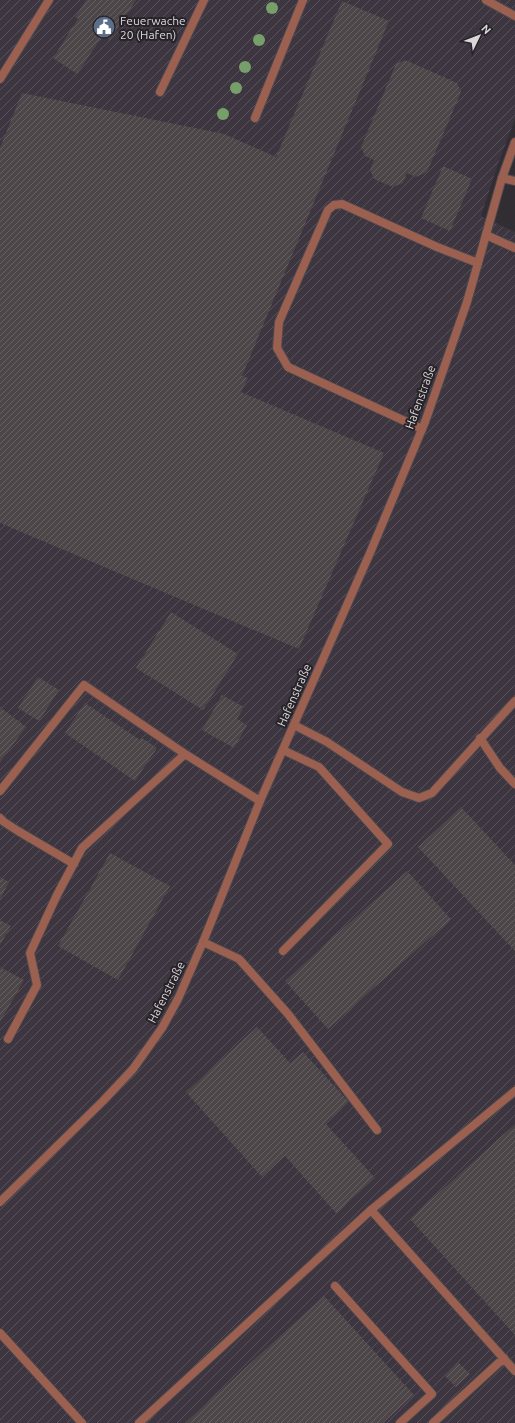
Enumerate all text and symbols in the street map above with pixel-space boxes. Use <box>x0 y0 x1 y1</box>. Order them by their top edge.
public building icon: Feuerwache 20 (Hafen) <box>91 14 117 40</box>
place label: Feuerwache 20 (Hafen) <box>120 14 186 42</box>
north arrow <box>459 16 499 56</box>
text: N <box>479 22 494 36</box>
street label: Hafenstraße <box>402 363 438 431</box>
street label: Hafenstraße <box>274 662 314 728</box>
street label: Hafenstraße <box>145 959 187 1025</box>

